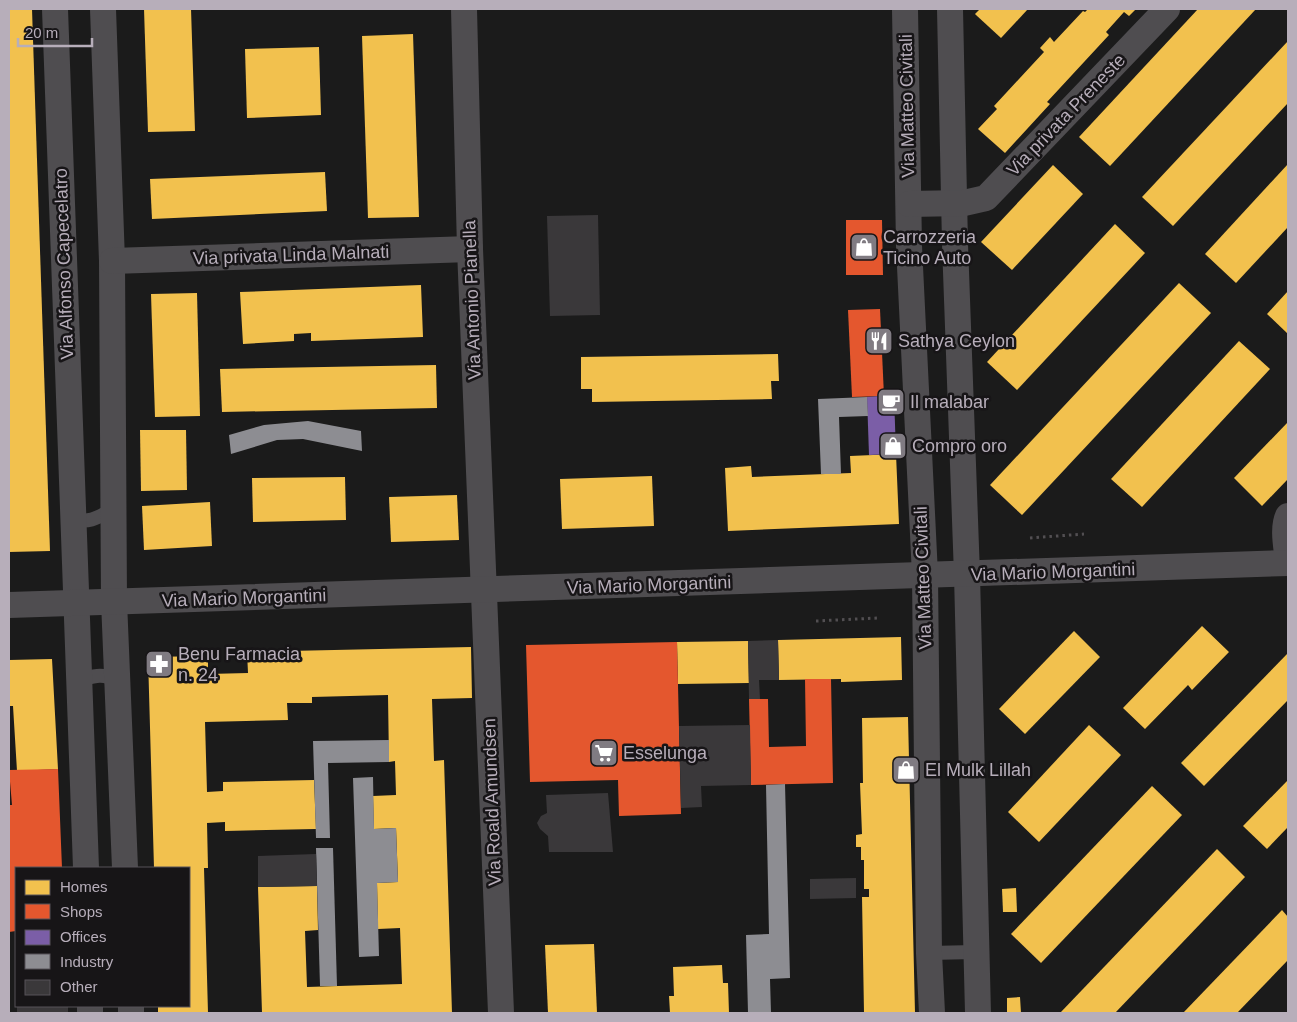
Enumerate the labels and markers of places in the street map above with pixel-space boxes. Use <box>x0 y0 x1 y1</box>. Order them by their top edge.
place label: Carrozzeria Ticino Auto <box>883 227 977 268</box>
shop icon: Carrozzeria Ticino Auto <box>849 232 879 262</box>
restaurant icon: Sathya Ceylon <box>864 326 894 356</box>
place label: Sathya Ceylon <box>898 331 1015 351</box>
cafe icon: Il malabar <box>876 387 906 417</box>
place label: Il malabar <box>910 392 989 412</box>
shop icon: Compro oro <box>878 431 908 461</box>
place label: Compro oro <box>912 436 1007 456</box>
place label: Benu Farmacia n. 24 <box>178 644 301 685</box>
pharmacy icon: Benu Farmacia n. 24 <box>144 649 174 679</box>
supermarket icon: Esselunga <box>589 738 619 768</box>
place label: Esselunga <box>623 743 708 763</box>
shop icon: El Mulk Lillah <box>891 755 921 785</box>
place label: El Mulk Lillah <box>925 760 1031 780</box>

